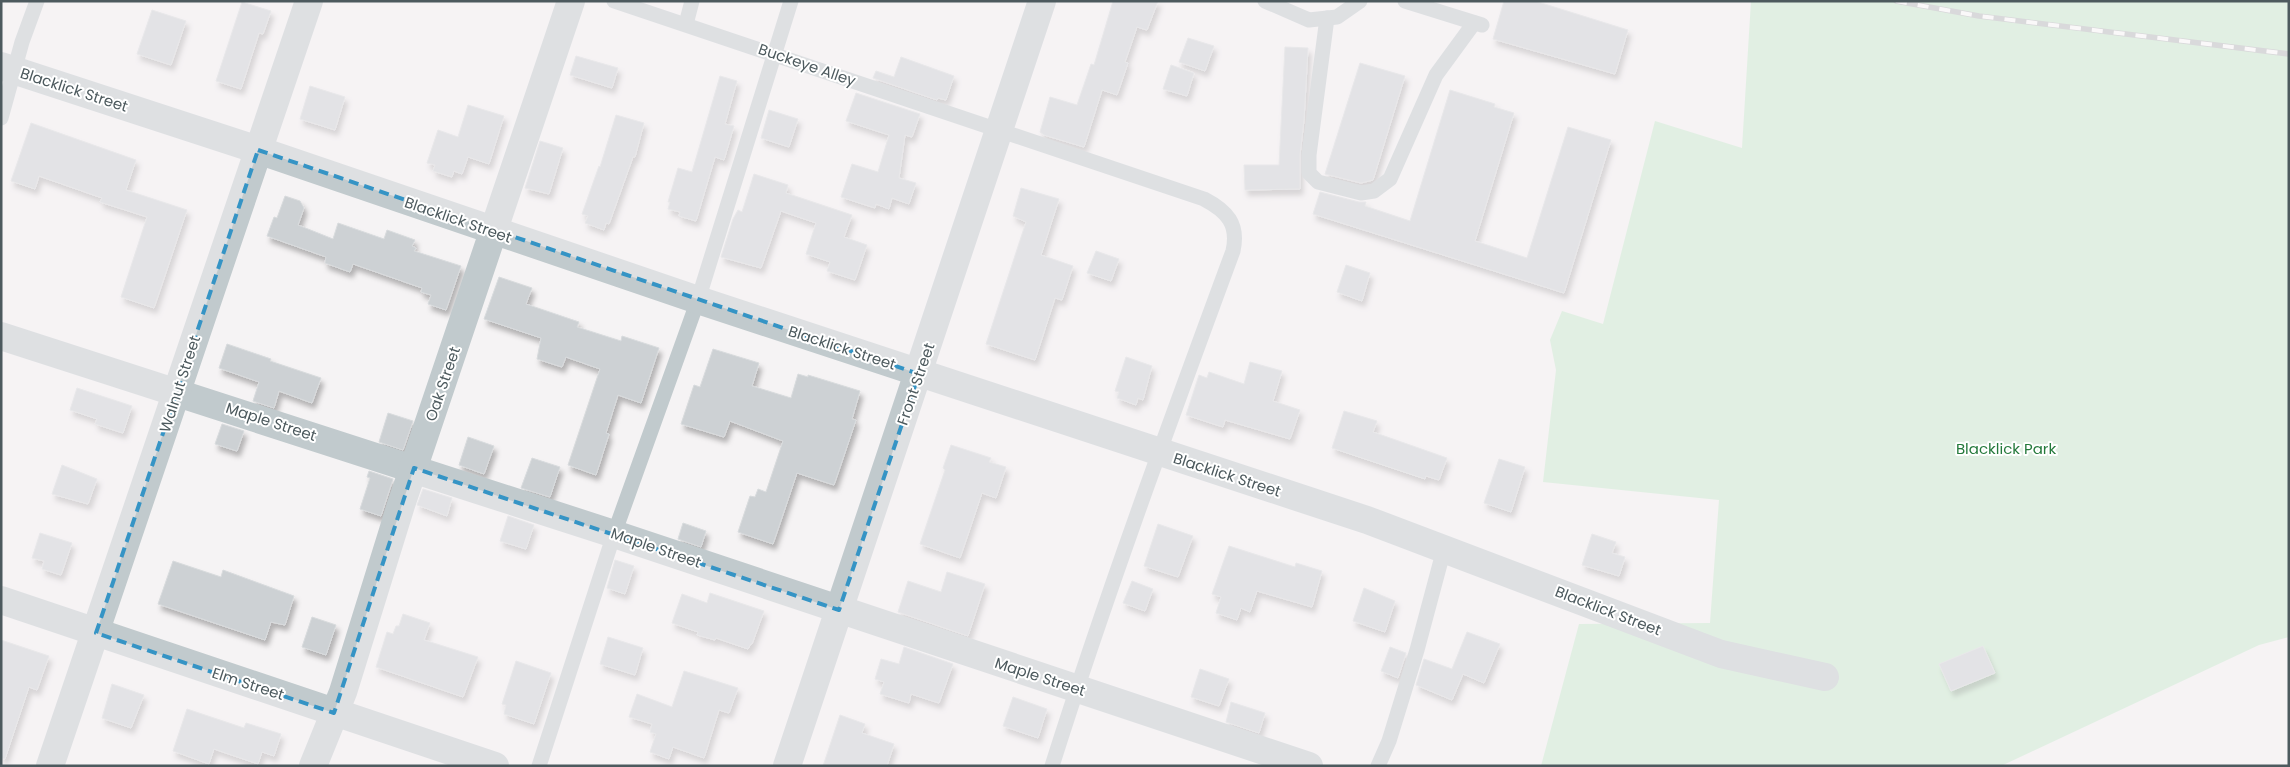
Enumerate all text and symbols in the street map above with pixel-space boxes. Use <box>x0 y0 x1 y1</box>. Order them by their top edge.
street label: Buckeye Alley <box>756 38 859 91</box>
street label: Blacklick Street <box>18 62 131 117</box>
street label: Blacklick Street <box>402 191 515 248</box>
street label: Blacklick Street <box>786 320 899 375</box>
street label: Walnut Street <box>154 333 205 435</box>
street label: Front Street <box>892 340 939 428</box>
street label: Oak Street <box>420 344 465 424</box>
street label: Maple Street <box>223 397 319 446</box>
park label: Blacklick Park <box>1956 438 2056 459</box>
street label: Blacklick Street <box>1171 447 1284 502</box>
street label: Maple Street <box>608 522 704 573</box>
street label: Blacklick Street <box>1552 581 1664 640</box>
street label: Maple Street <box>992 652 1088 701</box>
street label: Elm Street <box>209 662 287 705</box>

